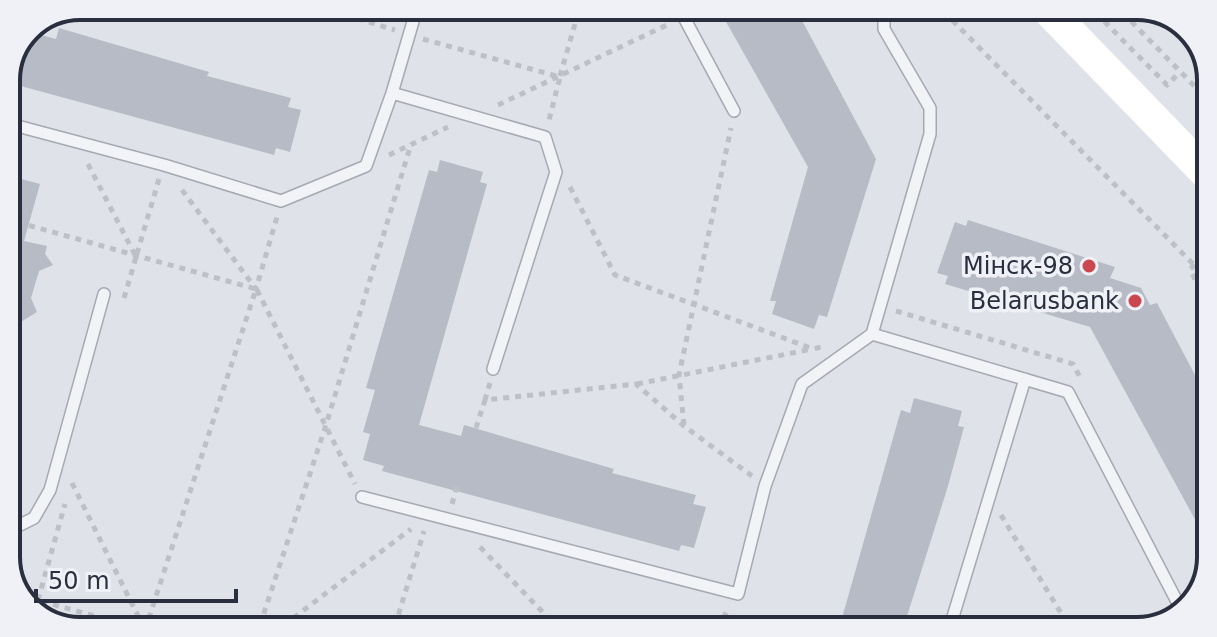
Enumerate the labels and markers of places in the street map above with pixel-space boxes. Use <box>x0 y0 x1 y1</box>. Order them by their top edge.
place label: Мінск-98 <box>963 252 1073 280</box>
marker: Мінск-98 <box>1080 257 1098 275</box>
place label: Belarusbank <box>970 287 1119 315</box>
marker: Belarusbank <box>1126 292 1144 310</box>

